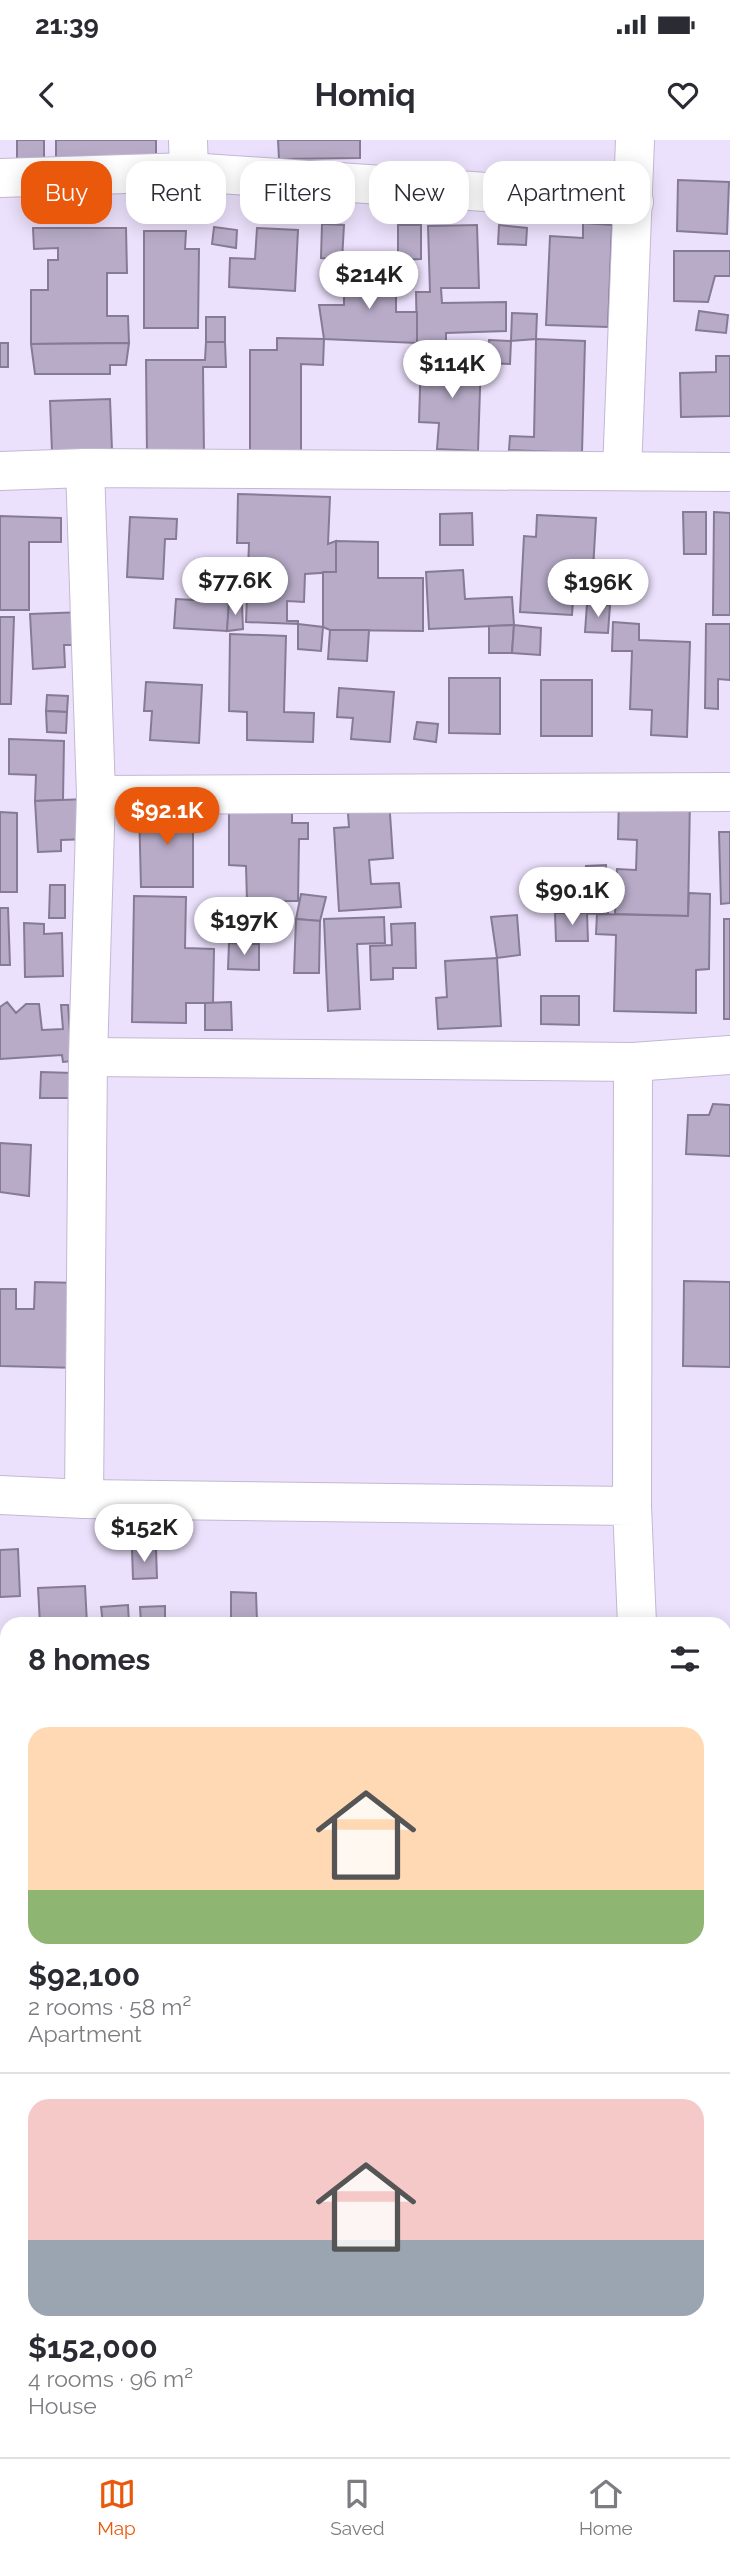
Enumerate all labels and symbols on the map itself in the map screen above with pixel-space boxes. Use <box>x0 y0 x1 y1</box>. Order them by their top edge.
pin: $214K <box>320 251 418 311</box>
pin: $114K <box>403 341 501 400</box>
pin: $77.6K <box>178 558 292 617</box>
pin: $196K <box>549 560 647 619</box>
pin: $92.1K <box>110 788 224 847</box>
pin: $90.1K <box>515 868 629 927</box>
pin: $197K <box>195 898 293 957</box>
pin: $152K <box>95 1504 193 1564</box>

